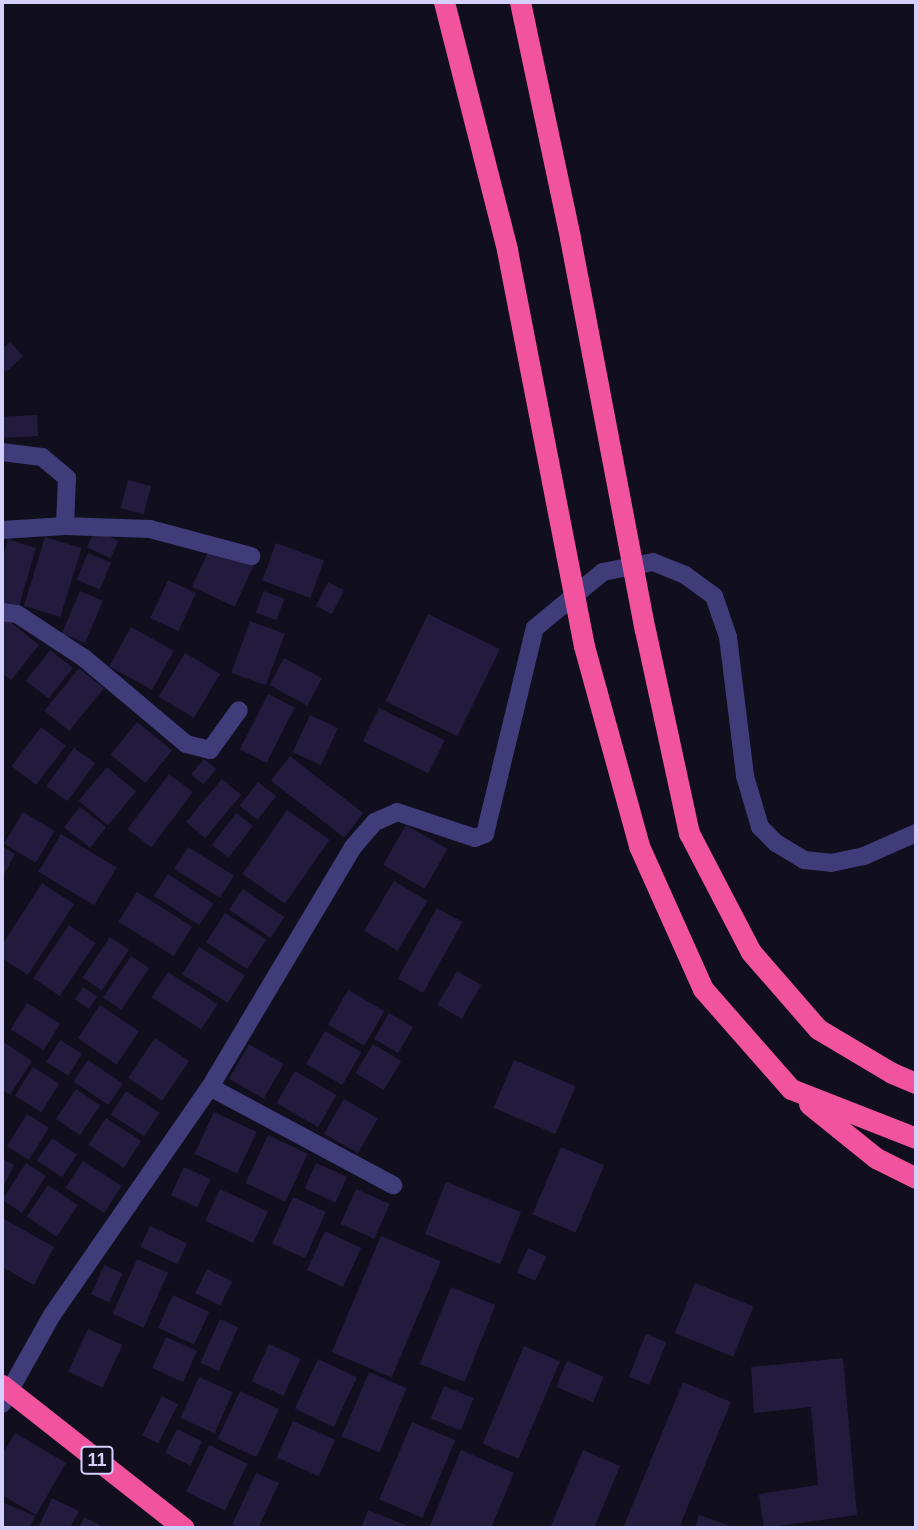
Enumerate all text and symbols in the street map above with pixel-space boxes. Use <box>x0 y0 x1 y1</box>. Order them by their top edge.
road number: 11 <box>80 1446 114 1475</box>

